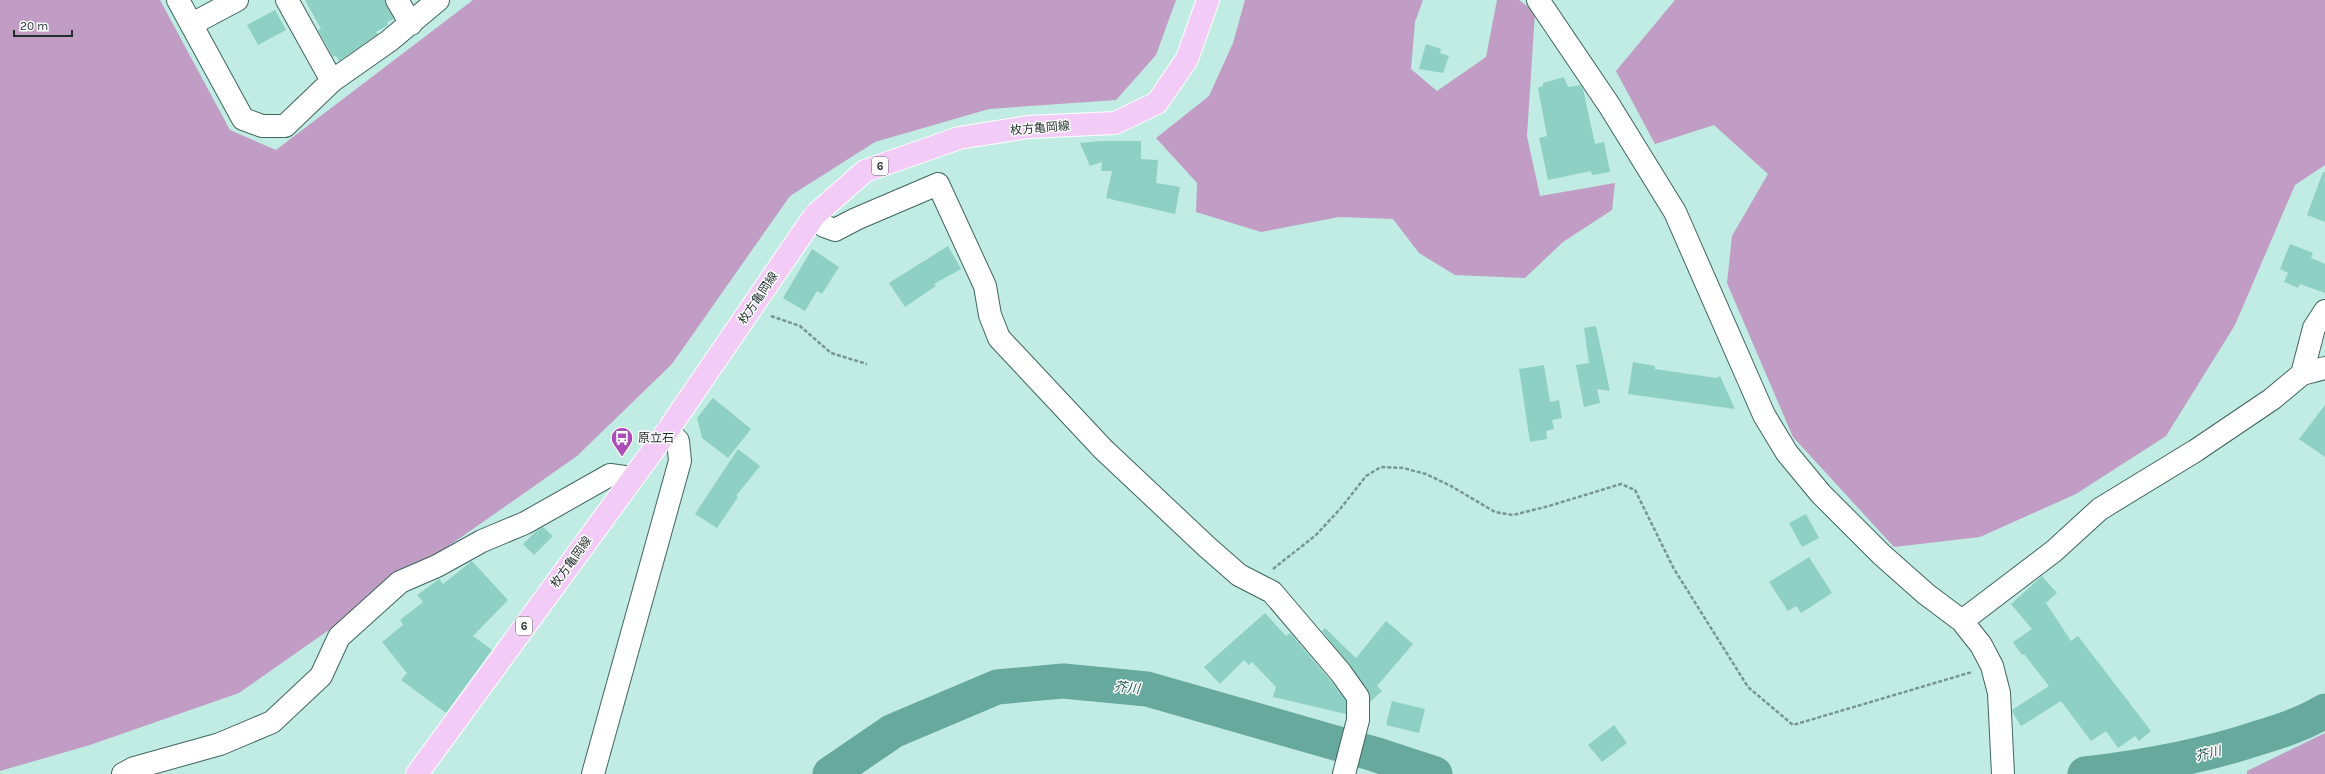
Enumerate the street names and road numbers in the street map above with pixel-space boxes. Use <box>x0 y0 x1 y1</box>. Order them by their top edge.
street label: 枚方亀岡線 <box>1009 118 1071 138</box>
road number: 6 <box>872 157 888 175</box>
street label: 枚方亀岡線 <box>735 269 781 327</box>
street label: 枚方亀岡線 <box>548 534 594 590</box>
road number: 6 <box>516 617 532 635</box>

